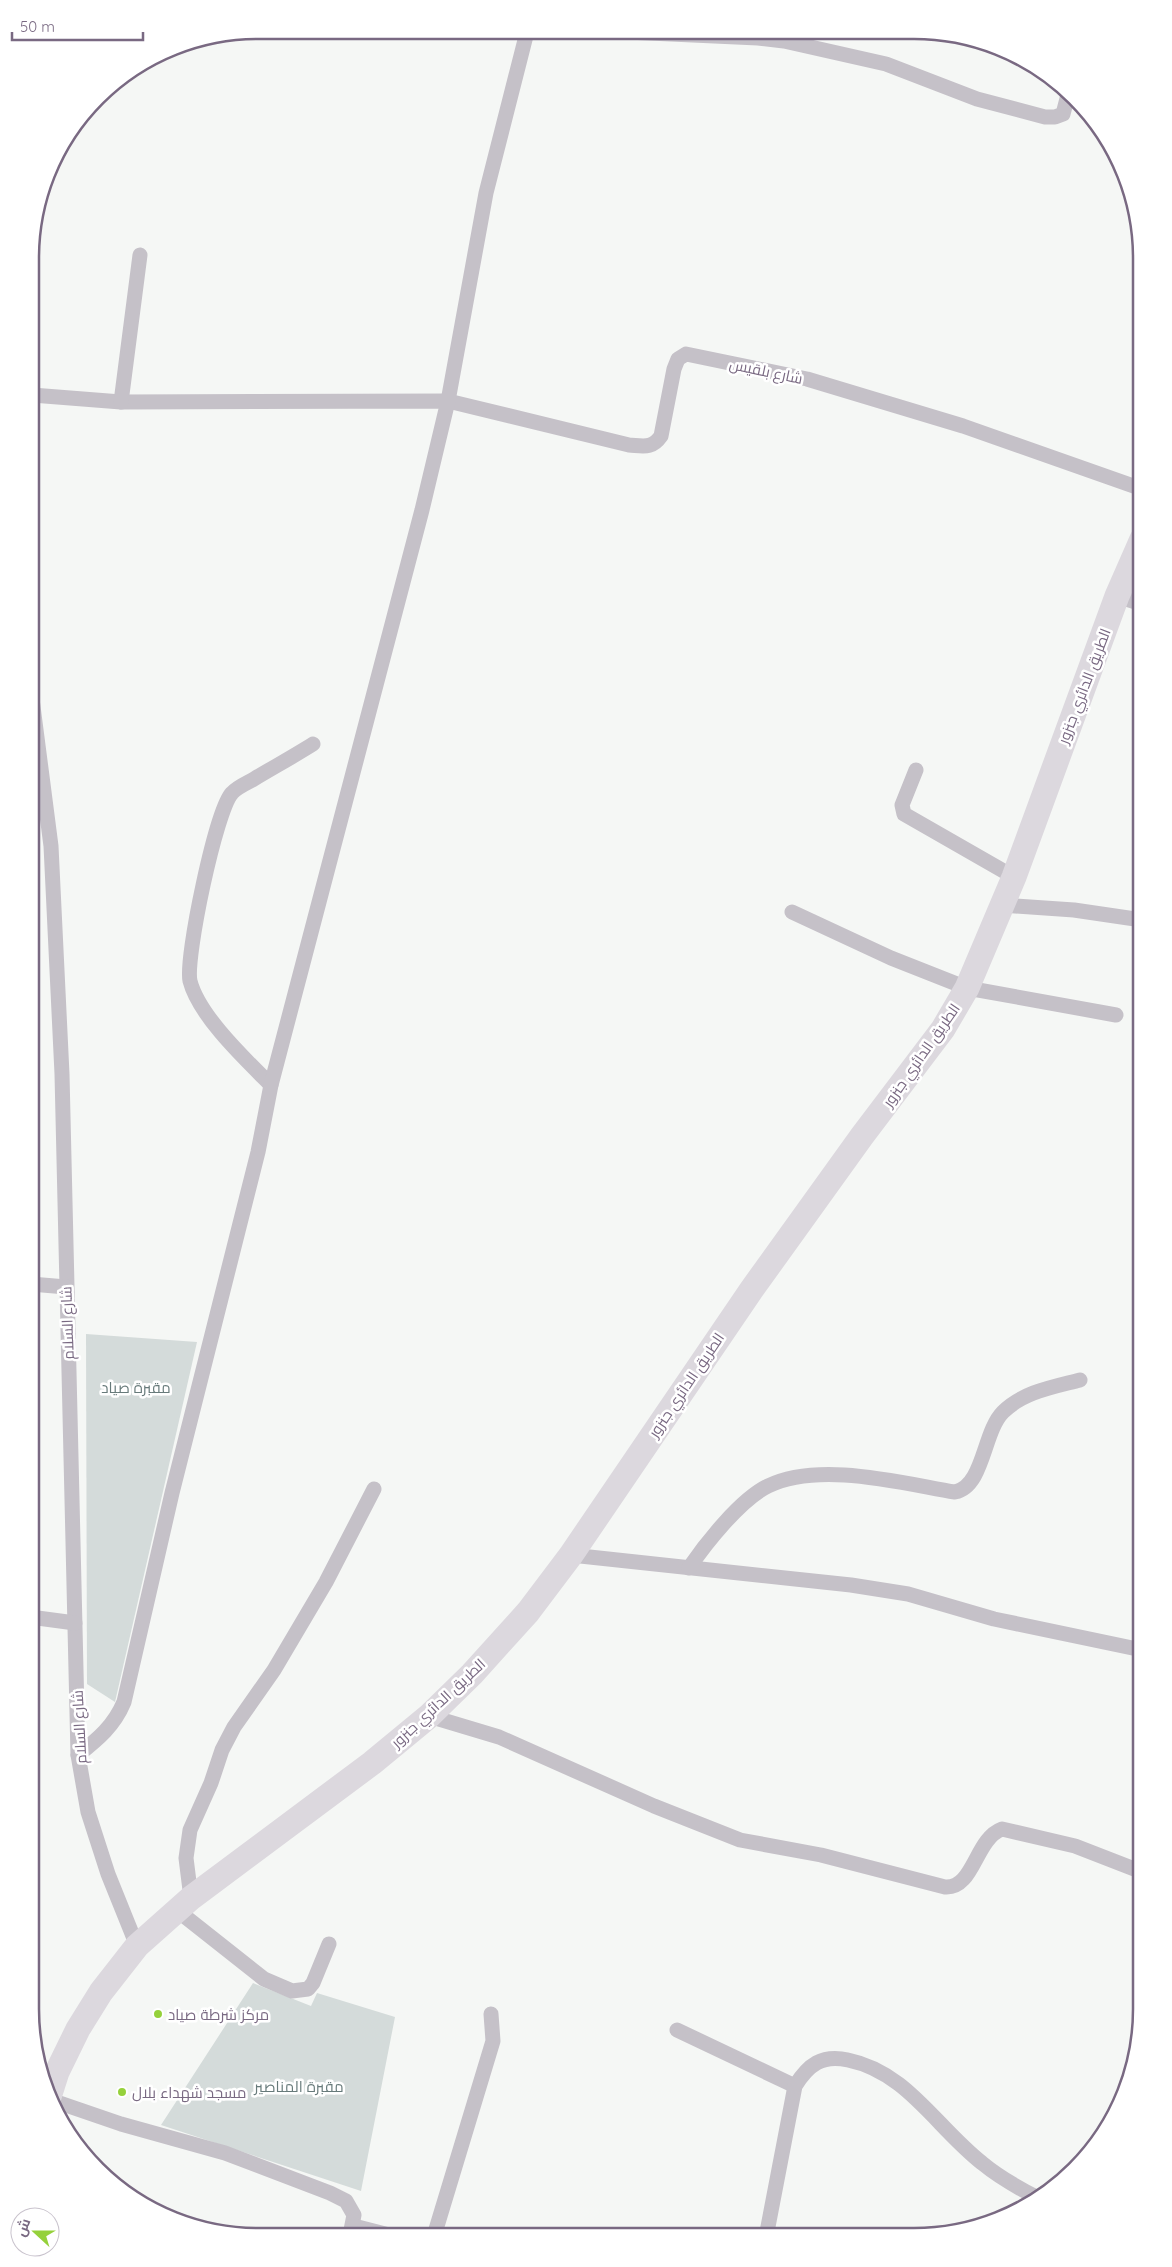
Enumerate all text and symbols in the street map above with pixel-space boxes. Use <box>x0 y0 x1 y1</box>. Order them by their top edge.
scale bar <box>12 10 144 42</box>
text: 50 m <box>20 17 55 36</box>
street label: شارع بلقيس <box>727 354 804 390</box>
street label: الطريق الدائري جنزور <box>1053 626 1118 748</box>
street label: الطريق الدائري جنزور <box>878 999 966 1113</box>
street label: شارع السلام <box>56 1286 80 1360</box>
street label: الطريق الدائري جنزور <box>643 1329 731 1443</box>
park label: مقبرة صياد <box>101 1378 171 1397</box>
street label: الطريق الدائري جنزور <box>386 1654 491 1755</box>
street label: شارع السلام <box>68 1690 92 1764</box>
place label: مركز شرطة صياد <box>168 2005 269 2024</box>
marker: مركز شرطة صياد <box>152 2008 164 2020</box>
park label: مقبرة المناصير <box>253 2077 344 2096</box>
place label: مسجد شهداء بلال <box>132 2083 246 2103</box>
marker: مسجد شهداء بلال <box>116 2086 128 2098</box>
north arrow <box>10 2207 60 2257</box>
text: ش <box>11 2216 34 2239</box>

